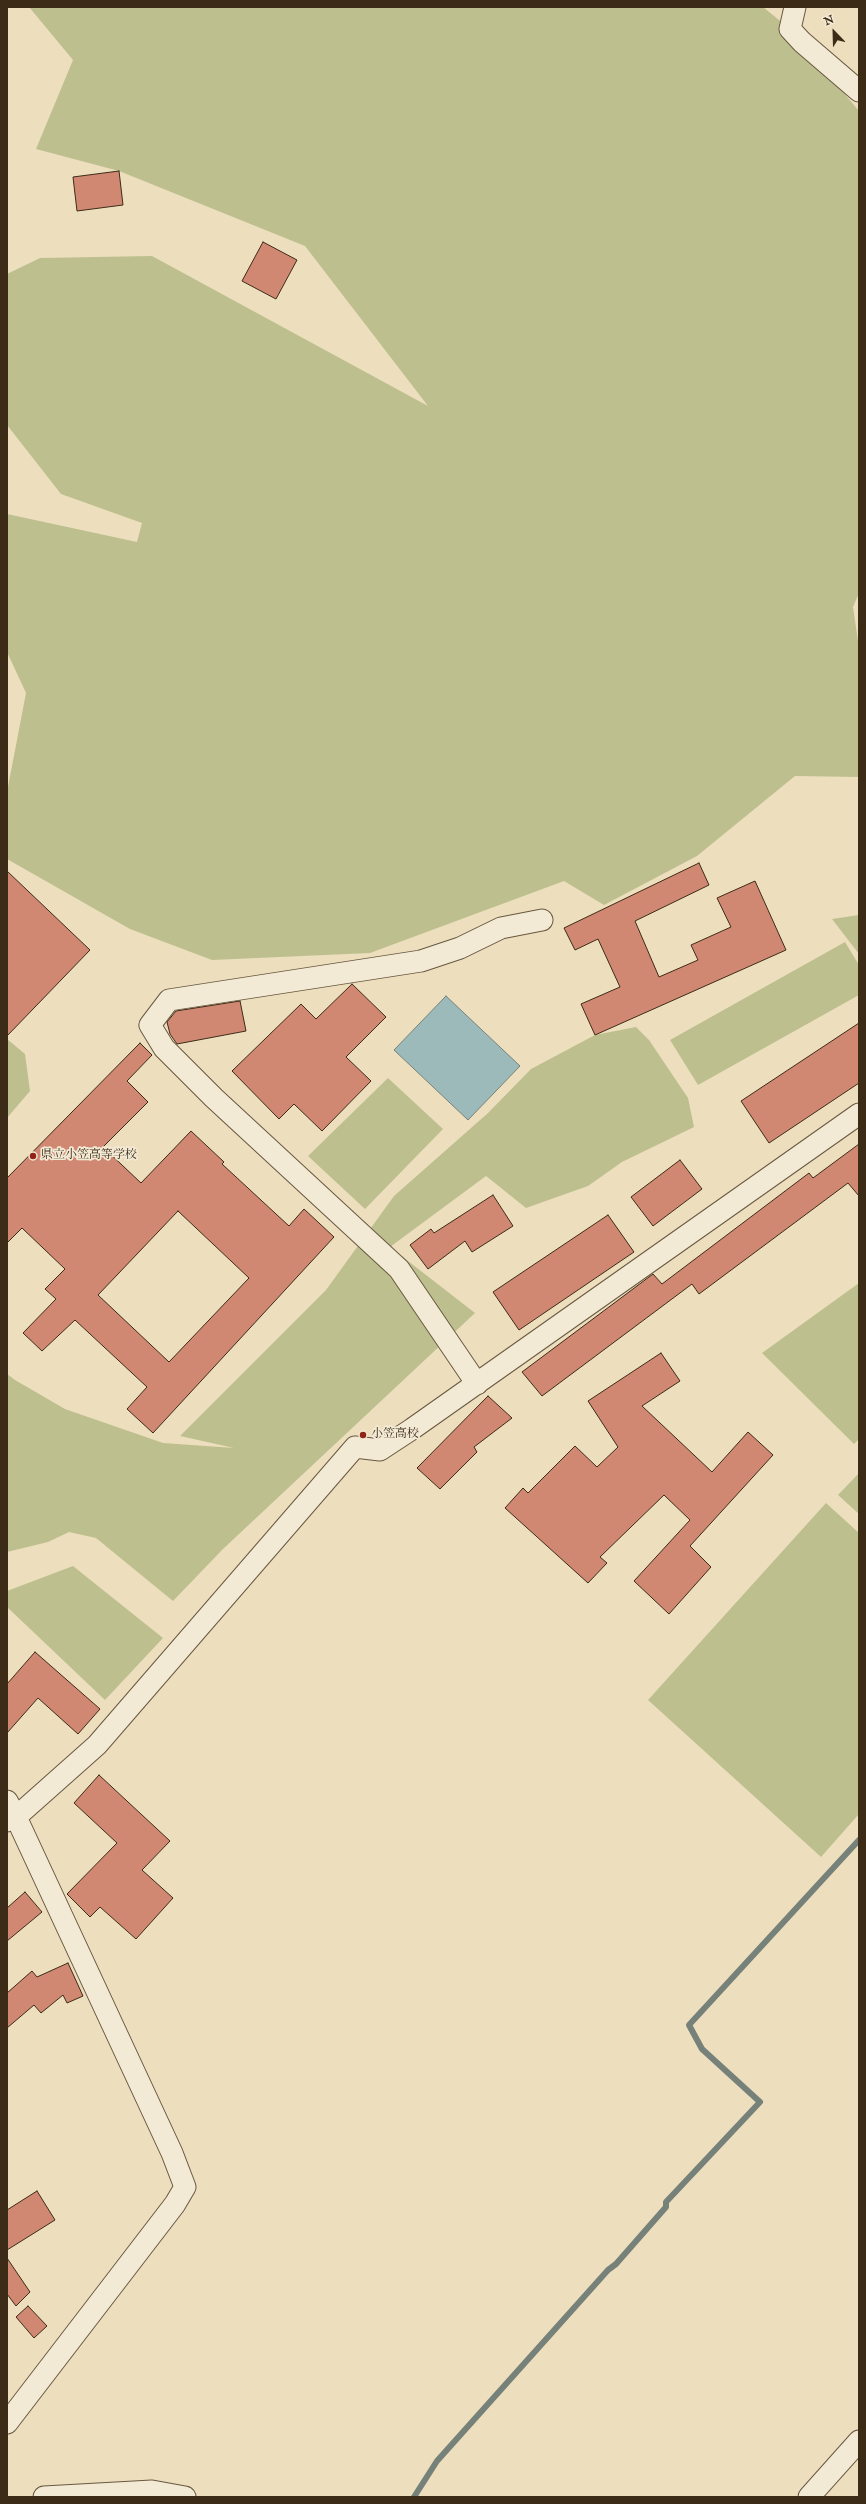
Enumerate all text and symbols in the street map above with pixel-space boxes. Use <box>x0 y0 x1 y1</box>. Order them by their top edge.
north arrow <box>814 12 854 52</box>
text: N <box>822 13 836 29</box>
place label: 県立小笠高等学校 <box>41 1149 137 1163</box>
marker: 県立小笠高等学校 <box>28 1151 38 1161</box>
place label: 小笠高校 <box>371 1428 419 1442</box>
marker: 小笠高校 <box>358 1430 368 1440</box>

